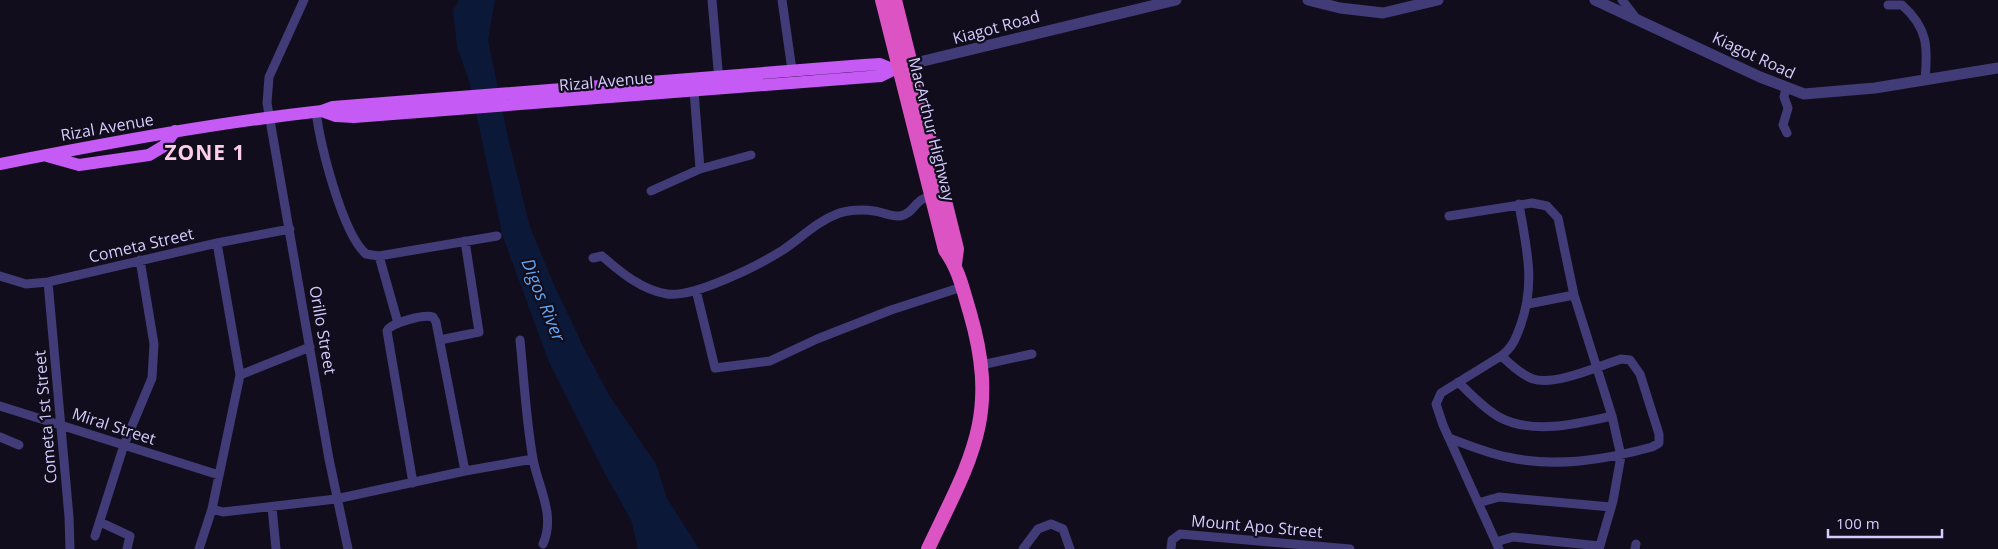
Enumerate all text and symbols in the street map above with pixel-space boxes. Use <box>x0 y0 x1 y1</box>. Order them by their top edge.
street label: Kiagot Road <box>950 5 1042 49</box>
street label: Kiagot Road <box>1709 26 1799 84</box>
street label: MacArthur Highway <box>904 55 961 204</box>
street label: Rizal Avenue <box>558 66 654 96</box>
street label: Rizal Avenue <box>59 108 155 146</box>
district label: ZONE 1 <box>164 138 246 166</box>
street label: Cometa Street <box>86 222 196 268</box>
water label: Digos River <box>516 254 572 346</box>
street label: Orillo Street <box>304 284 342 376</box>
street label: Cometa 1st Street <box>28 349 62 484</box>
street label: Miral Street <box>69 402 159 450</box>
scale bar <box>1828 506 1942 538</box>
street label: Mount Apo Street <box>1190 509 1324 543</box>
text: 100 m <box>1836 513 1880 533</box>

